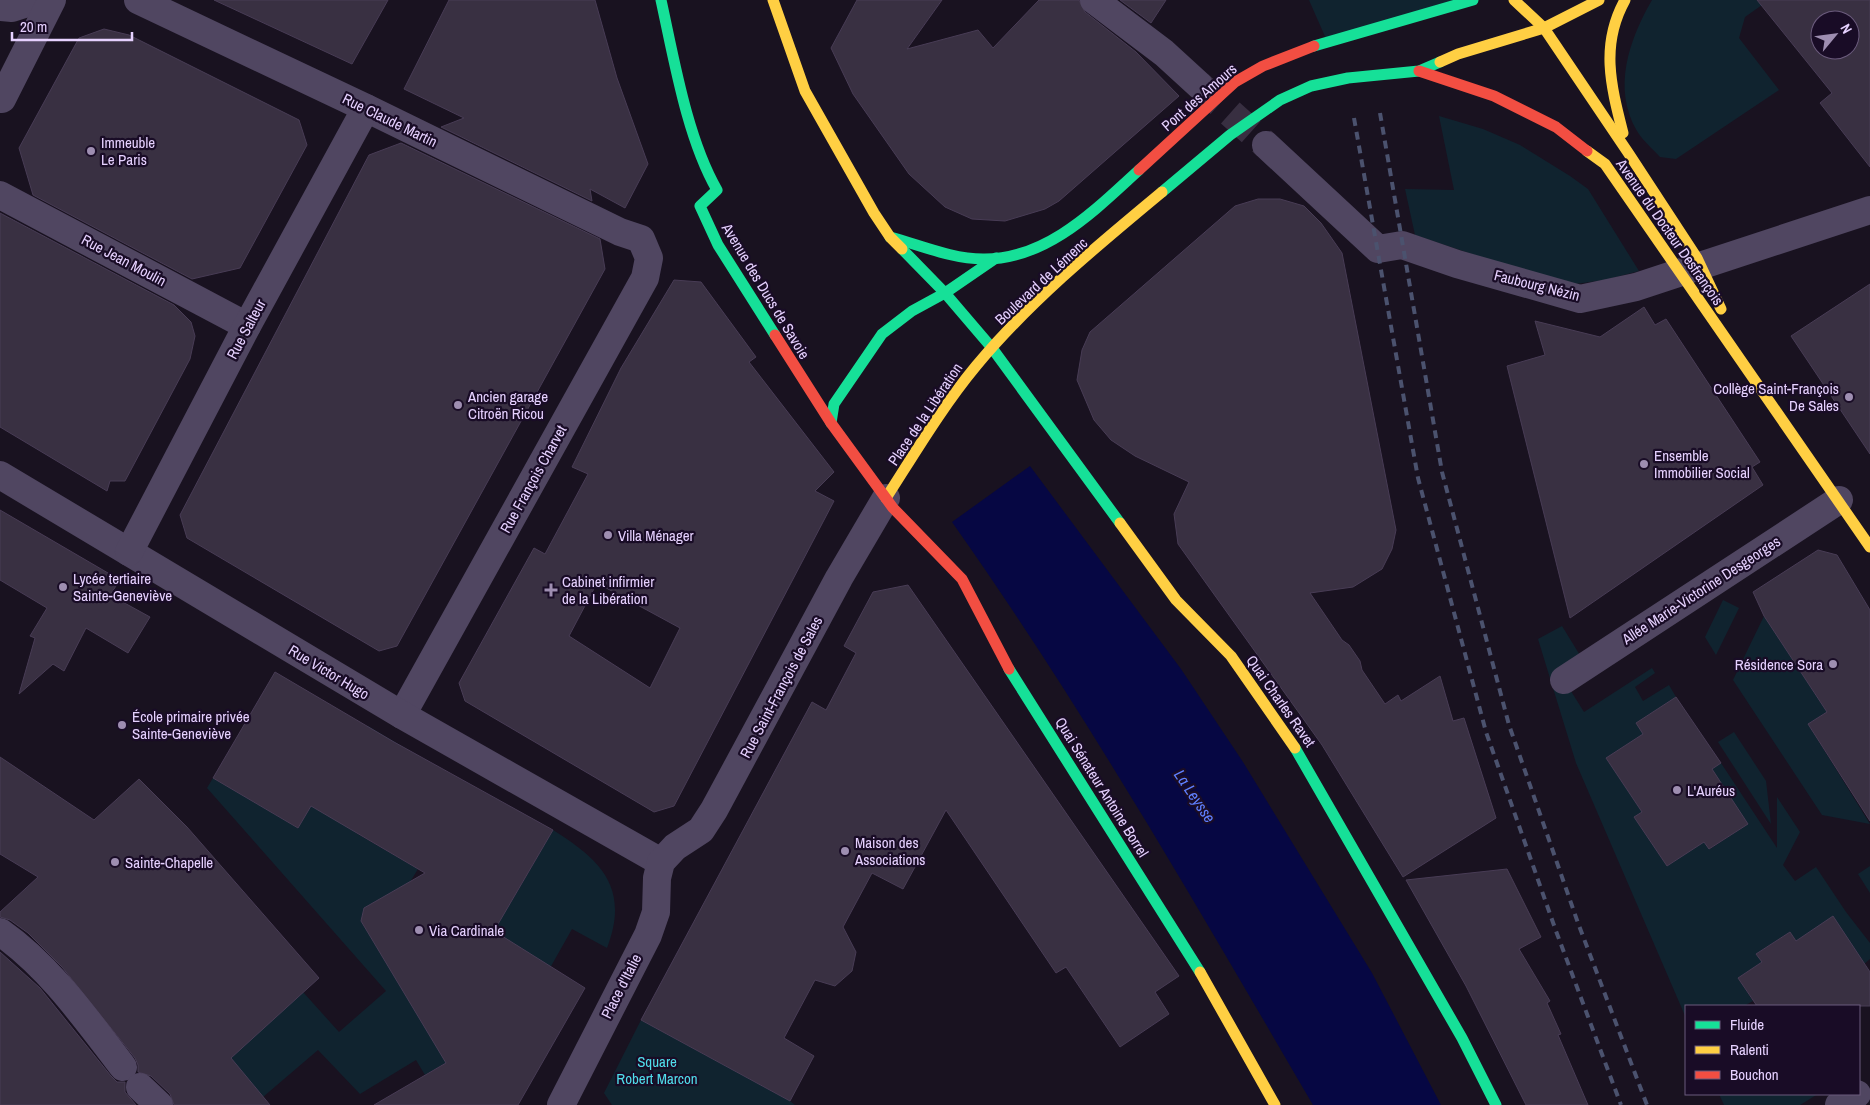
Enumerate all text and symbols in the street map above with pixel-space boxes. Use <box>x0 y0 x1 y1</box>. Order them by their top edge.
scale bar <box>12 10 132 42</box>
north arrow <box>1810 10 1860 60</box>
text: 20 m <box>20 16 47 37</box>
text: N <box>1836 21 1856 37</box>
street label: Pont des Amours <box>1157 58 1241 136</box>
street label: Rue Claude Martin <box>339 88 441 152</box>
place label: Immeuble Le Paris <box>101 132 155 170</box>
marker: Immeuble Le Paris <box>85 145 97 157</box>
street label: Avenue du Docteur Desfrançois <box>1611 154 1729 309</box>
street label: Avenue des Ducs de Savoie <box>717 218 815 363</box>
street label: Rue Jean Moulin <box>78 229 170 291</box>
street label: Boulevard de Lémenc <box>990 233 1092 329</box>
street label: Faubourg Nézin <box>1492 264 1582 306</box>
street label: Rue Salteur <box>221 295 271 363</box>
street label: Place de la Libération <box>883 359 967 469</box>
place label: Collège Saint-François De Sales <box>1713 378 1839 416</box>
place label: Ancien garage Citroën Ricou <box>467 386 548 424</box>
marker: Collège Saint-François De Sales <box>1843 391 1855 403</box>
marker: Ancien garage Citroën Ricou <box>452 399 464 411</box>
street label: Rue François Charvet <box>495 421 572 537</box>
place label: Ensemble Immobilier Social <box>1654 445 1750 483</box>
marker: Ensemble Immobilier Social <box>1638 458 1650 470</box>
place label: Villa Ménager <box>618 525 694 546</box>
marker: Villa Ménager <box>602 529 614 541</box>
street label: Allée Marie-Victorine Desgeorges <box>1617 531 1784 650</box>
place label: Lycée tertiaire Sainte-Geneviève <box>73 568 172 606</box>
place label: Cabinet infirmier de la Libération <box>562 571 654 609</box>
marker: Lycée tertiaire Sainte-Geneviève <box>57 581 69 593</box>
marker: Cabinet infirmier de la Libération <box>544 583 558 597</box>
street label: Rue Saint-François de Sales <box>735 612 827 762</box>
street label: Rue Victor Hugo <box>285 640 373 704</box>
street label: Quai Charles Ravet <box>1241 651 1321 752</box>
place label: Résidence Sora <box>1735 654 1823 675</box>
marker: Résidence Sora <box>1827 658 1839 670</box>
place label: École primaire privée Sainte-Geneviève <box>132 706 250 744</box>
street label: Quai Sénateur Antoine Borrel <box>1050 713 1154 861</box>
marker: École primaire privée Sainte-Geneviève <box>116 719 128 731</box>
water label: La Leysse <box>1169 765 1221 827</box>
place label: L'Auréus <box>1687 780 1735 801</box>
marker: L'Auréus <box>1671 784 1683 796</box>
place label: Maison des Associations <box>854 832 925 870</box>
marker: Maison des Associations <box>839 845 851 857</box>
place label: Sainte-Chapelle <box>125 852 213 873</box>
marker: Sainte-Chapelle <box>109 856 121 868</box>
place label: Via Cardinale <box>429 920 504 941</box>
marker: Via Cardinale <box>413 924 425 936</box>
street label: Place d'Italie <box>596 950 646 1022</box>
legend <box>1685 1005 1860 1095</box>
text: Fluide <box>1730 1014 1764 1035</box>
text: Ralenti <box>1730 1039 1769 1060</box>
park label: Square Robert Marcon <box>616 1051 698 1089</box>
text: Bouchon <box>1730 1064 1779 1085</box>

